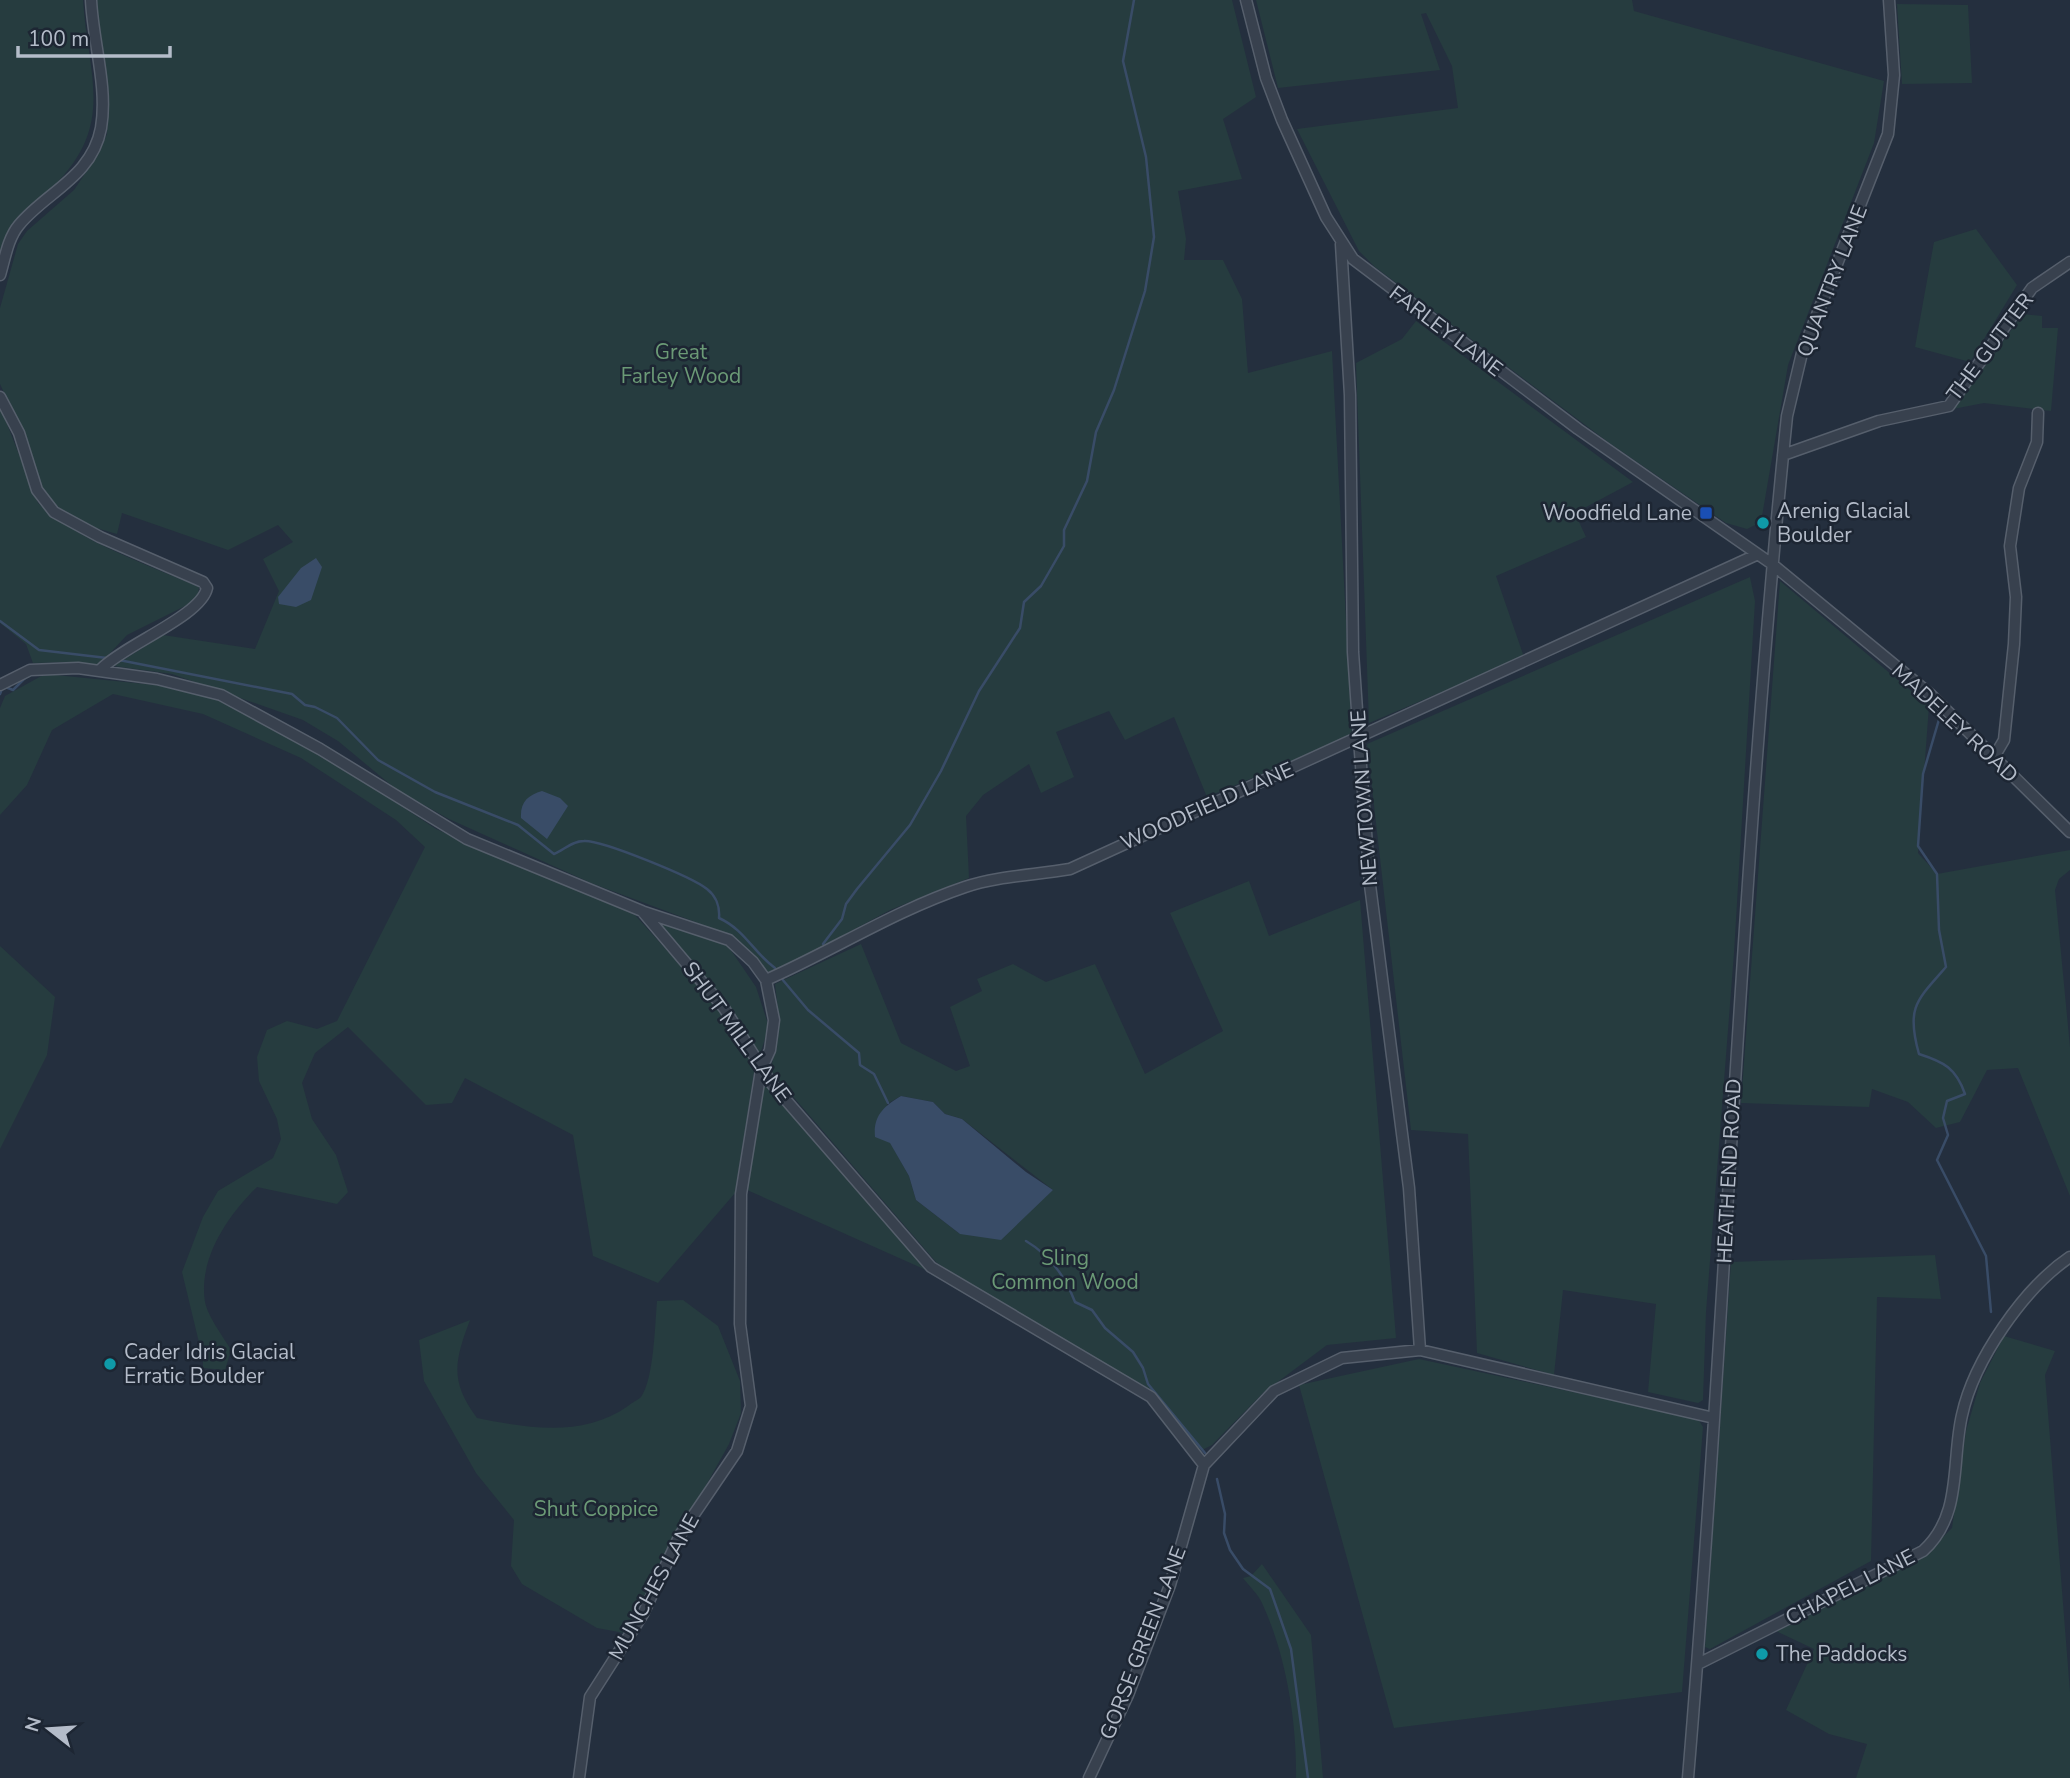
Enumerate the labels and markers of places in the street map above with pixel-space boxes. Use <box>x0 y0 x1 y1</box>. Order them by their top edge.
place label: Arenig Glacial Boulder <box>1777 497 1911 549</box>
place label: Woodfield Lane <box>1542 499 1692 527</box>
marker: Woodfield Lane <box>1698 505 1714 521</box>
marker: Arenig Glacial Boulder <box>1755 515 1771 531</box>
place label: Cader Idris Glacial Erratic Boulder <box>124 1338 296 1390</box>
marker: Cader Idris Glacial Erratic Boulder <box>102 1356 118 1372</box>
place label: The Paddocks <box>1776 1640 1907 1668</box>
marker: The Paddocks <box>1754 1646 1770 1662</box>

